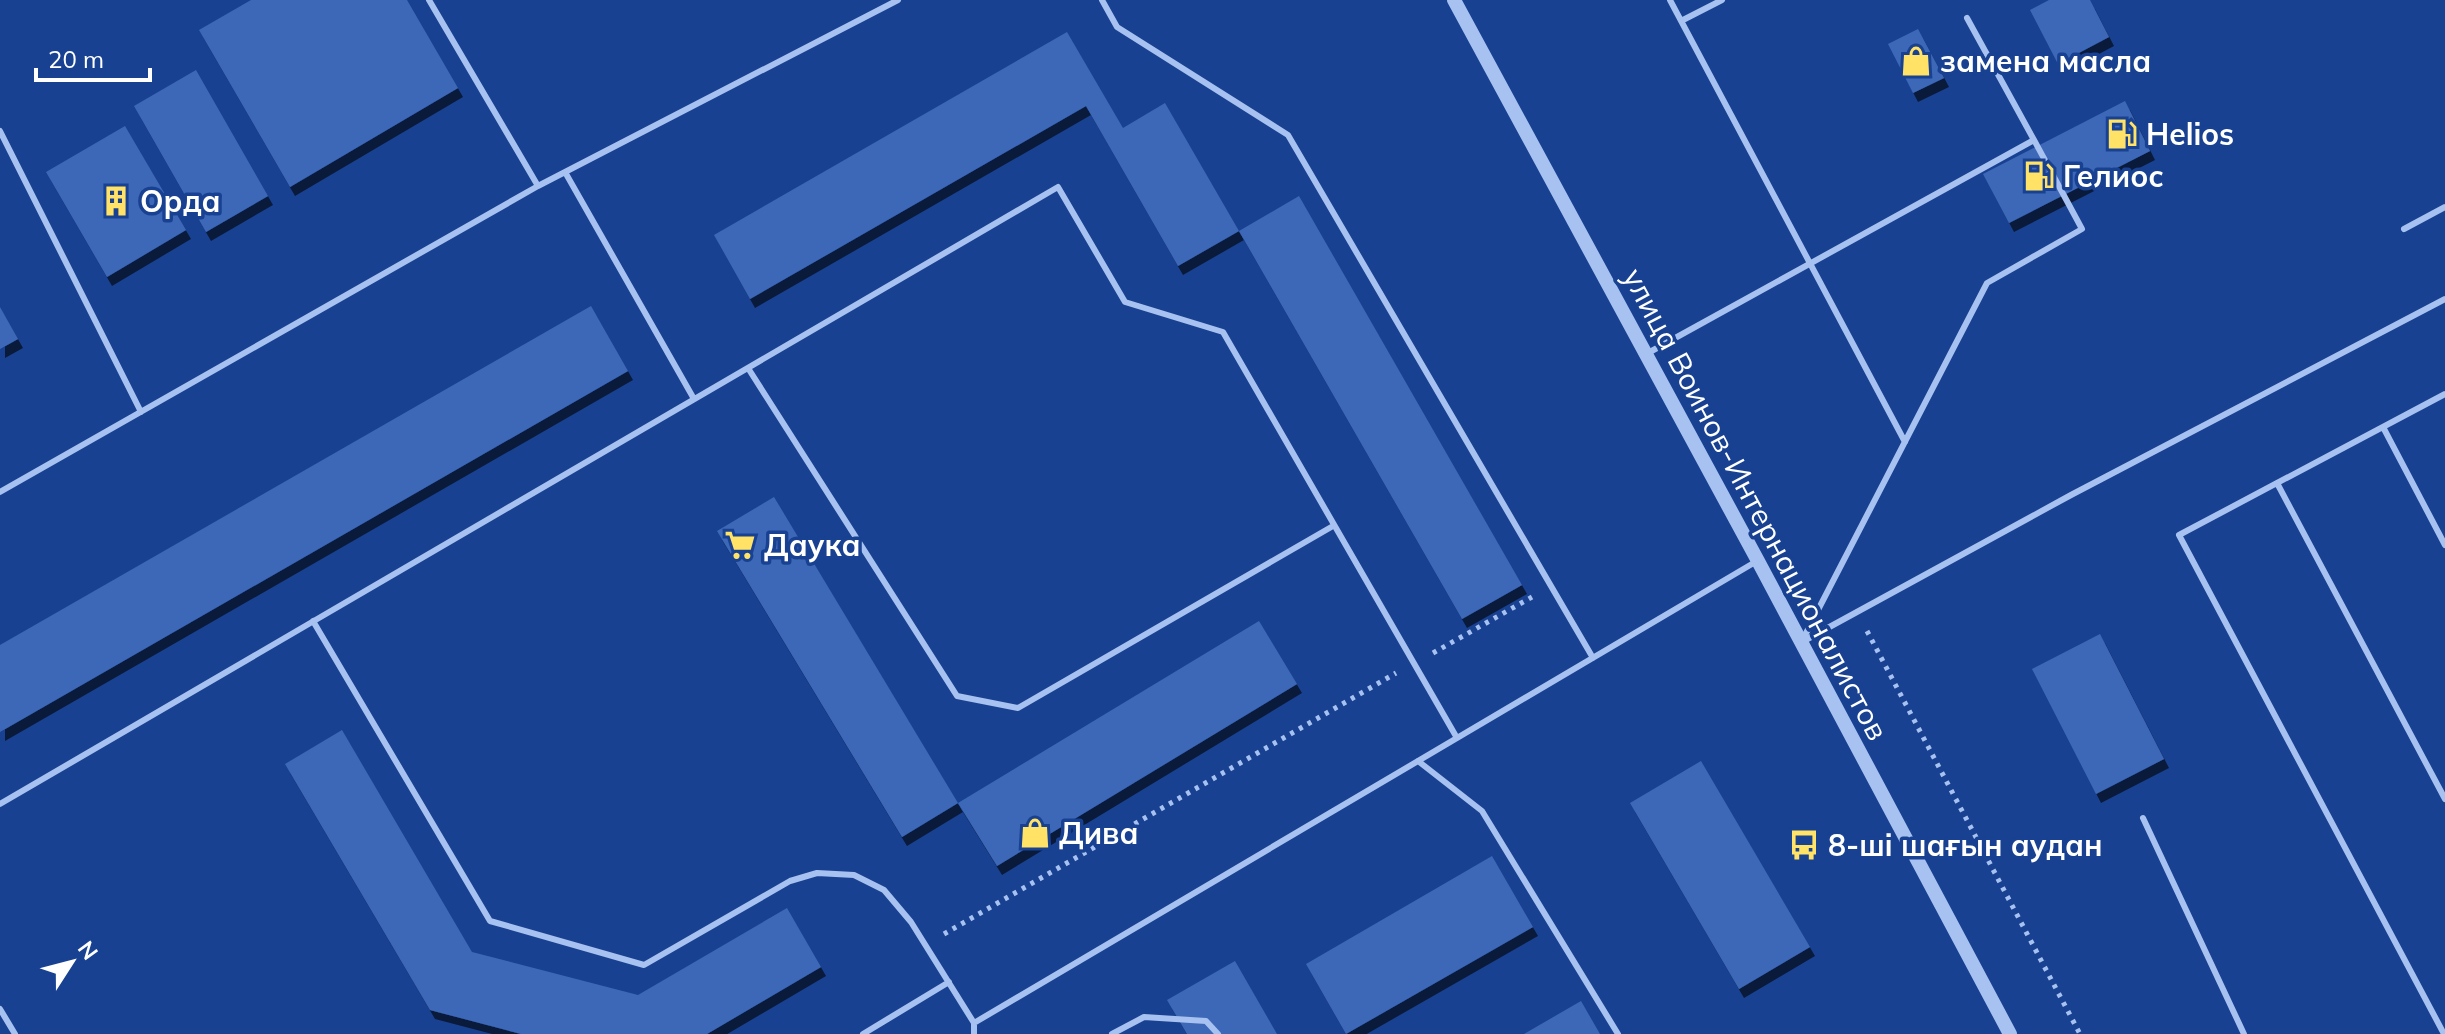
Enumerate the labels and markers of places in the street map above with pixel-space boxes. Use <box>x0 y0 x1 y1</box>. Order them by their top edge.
place label: замена масла <box>1940 42 2151 80</box>
shop icon: замена масла <box>1899 44 1933 78</box>
place label: Helios <box>2146 115 2234 153</box>
fuel station icon: Helios <box>2105 117 2139 151</box>
place label: Гелиос <box>2063 157 2164 195</box>
fuel station icon: Гелиос <box>2022 159 2056 193</box>
place label: Орда <box>140 182 221 220</box>
building icon: Орда <box>99 184 133 218</box>
place label: Даука <box>764 526 861 564</box>
supermarket icon: Даука <box>723 528 757 562</box>
place label: Дива <box>1059 814 1139 852</box>
shop icon: Дива <box>1018 816 1052 850</box>
place label: 8-ші шағын аудан <box>1828 826 2103 864</box>
bus stop icon: 8-ші шағын аудан <box>1787 828 1821 862</box>

